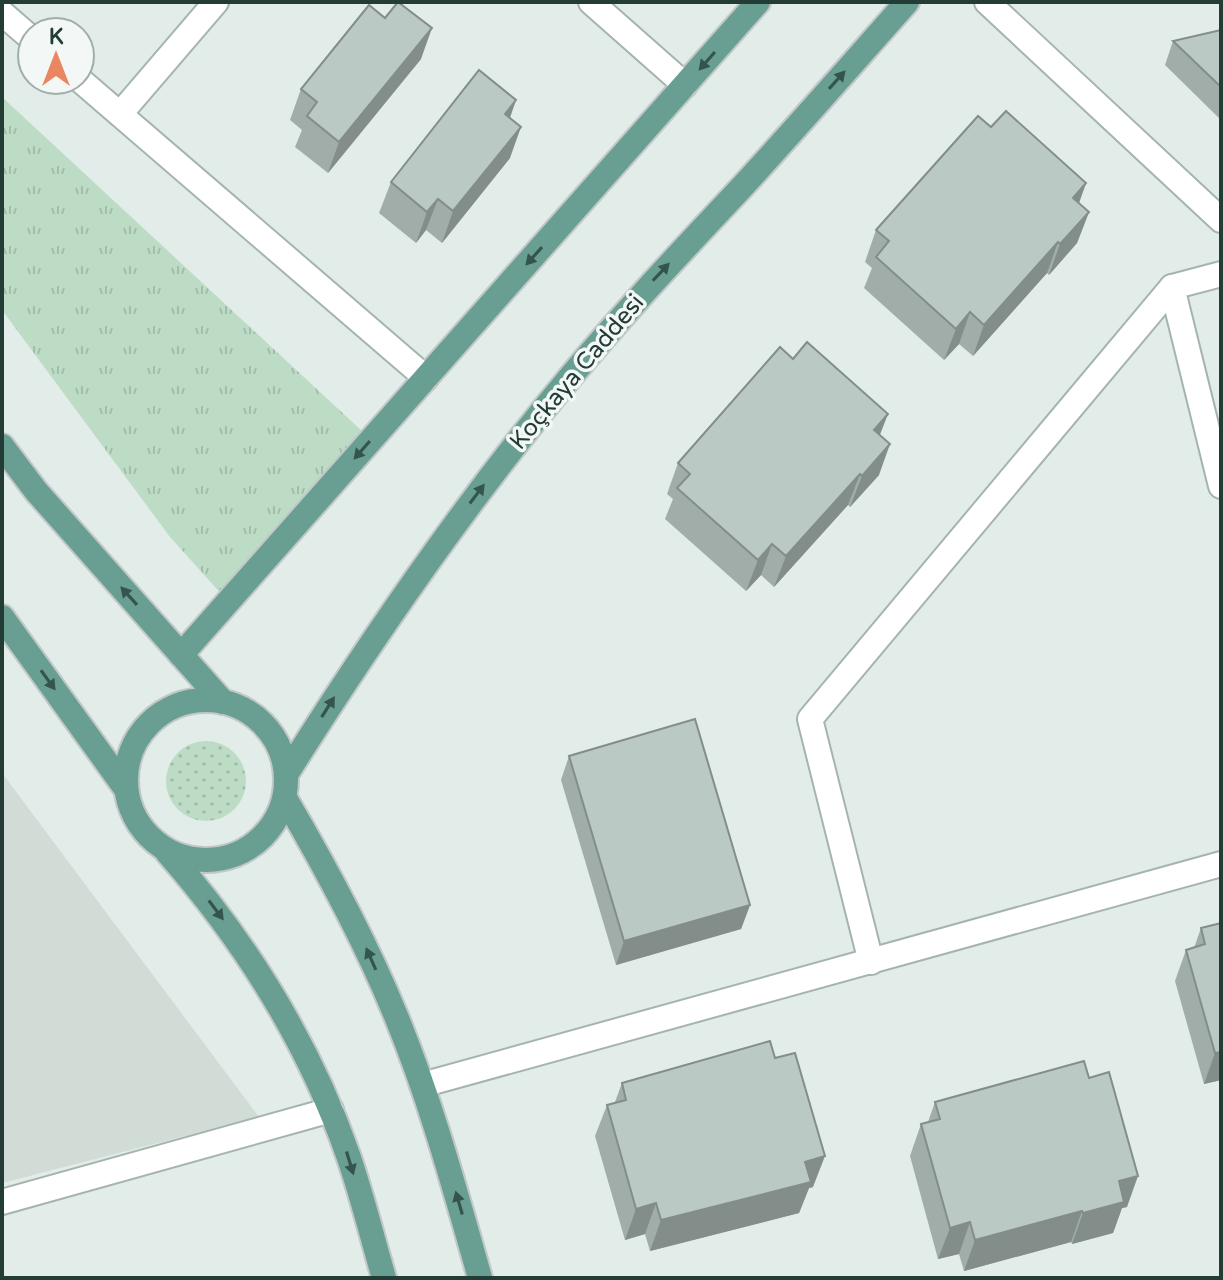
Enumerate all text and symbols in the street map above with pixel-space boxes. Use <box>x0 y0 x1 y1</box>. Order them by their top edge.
north arrow <box>16 16 96 96</box>
text: K <box>49 24 64 50</box>
one-way arrow <box>698 51 716 70</box>
one-way arrow <box>827 71 845 90</box>
one-way arrow <box>526 246 544 265</box>
one-way arrow <box>652 263 670 282</box>
street label: Koçkaya Caddesi <box>504 289 650 455</box>
one-way arrow <box>354 440 371 460</box>
one-way arrow <box>469 484 485 504</box>
one-way arrow <box>121 587 139 606</box>
one-way arrow <box>39 670 55 691</box>
one-way arrow <box>321 696 336 717</box>
one-way arrow <box>207 900 223 920</box>
one-way arrow <box>364 947 378 970</box>
one-way arrow <box>345 1151 357 1175</box>
one-way arrow <box>452 1190 465 1214</box>

